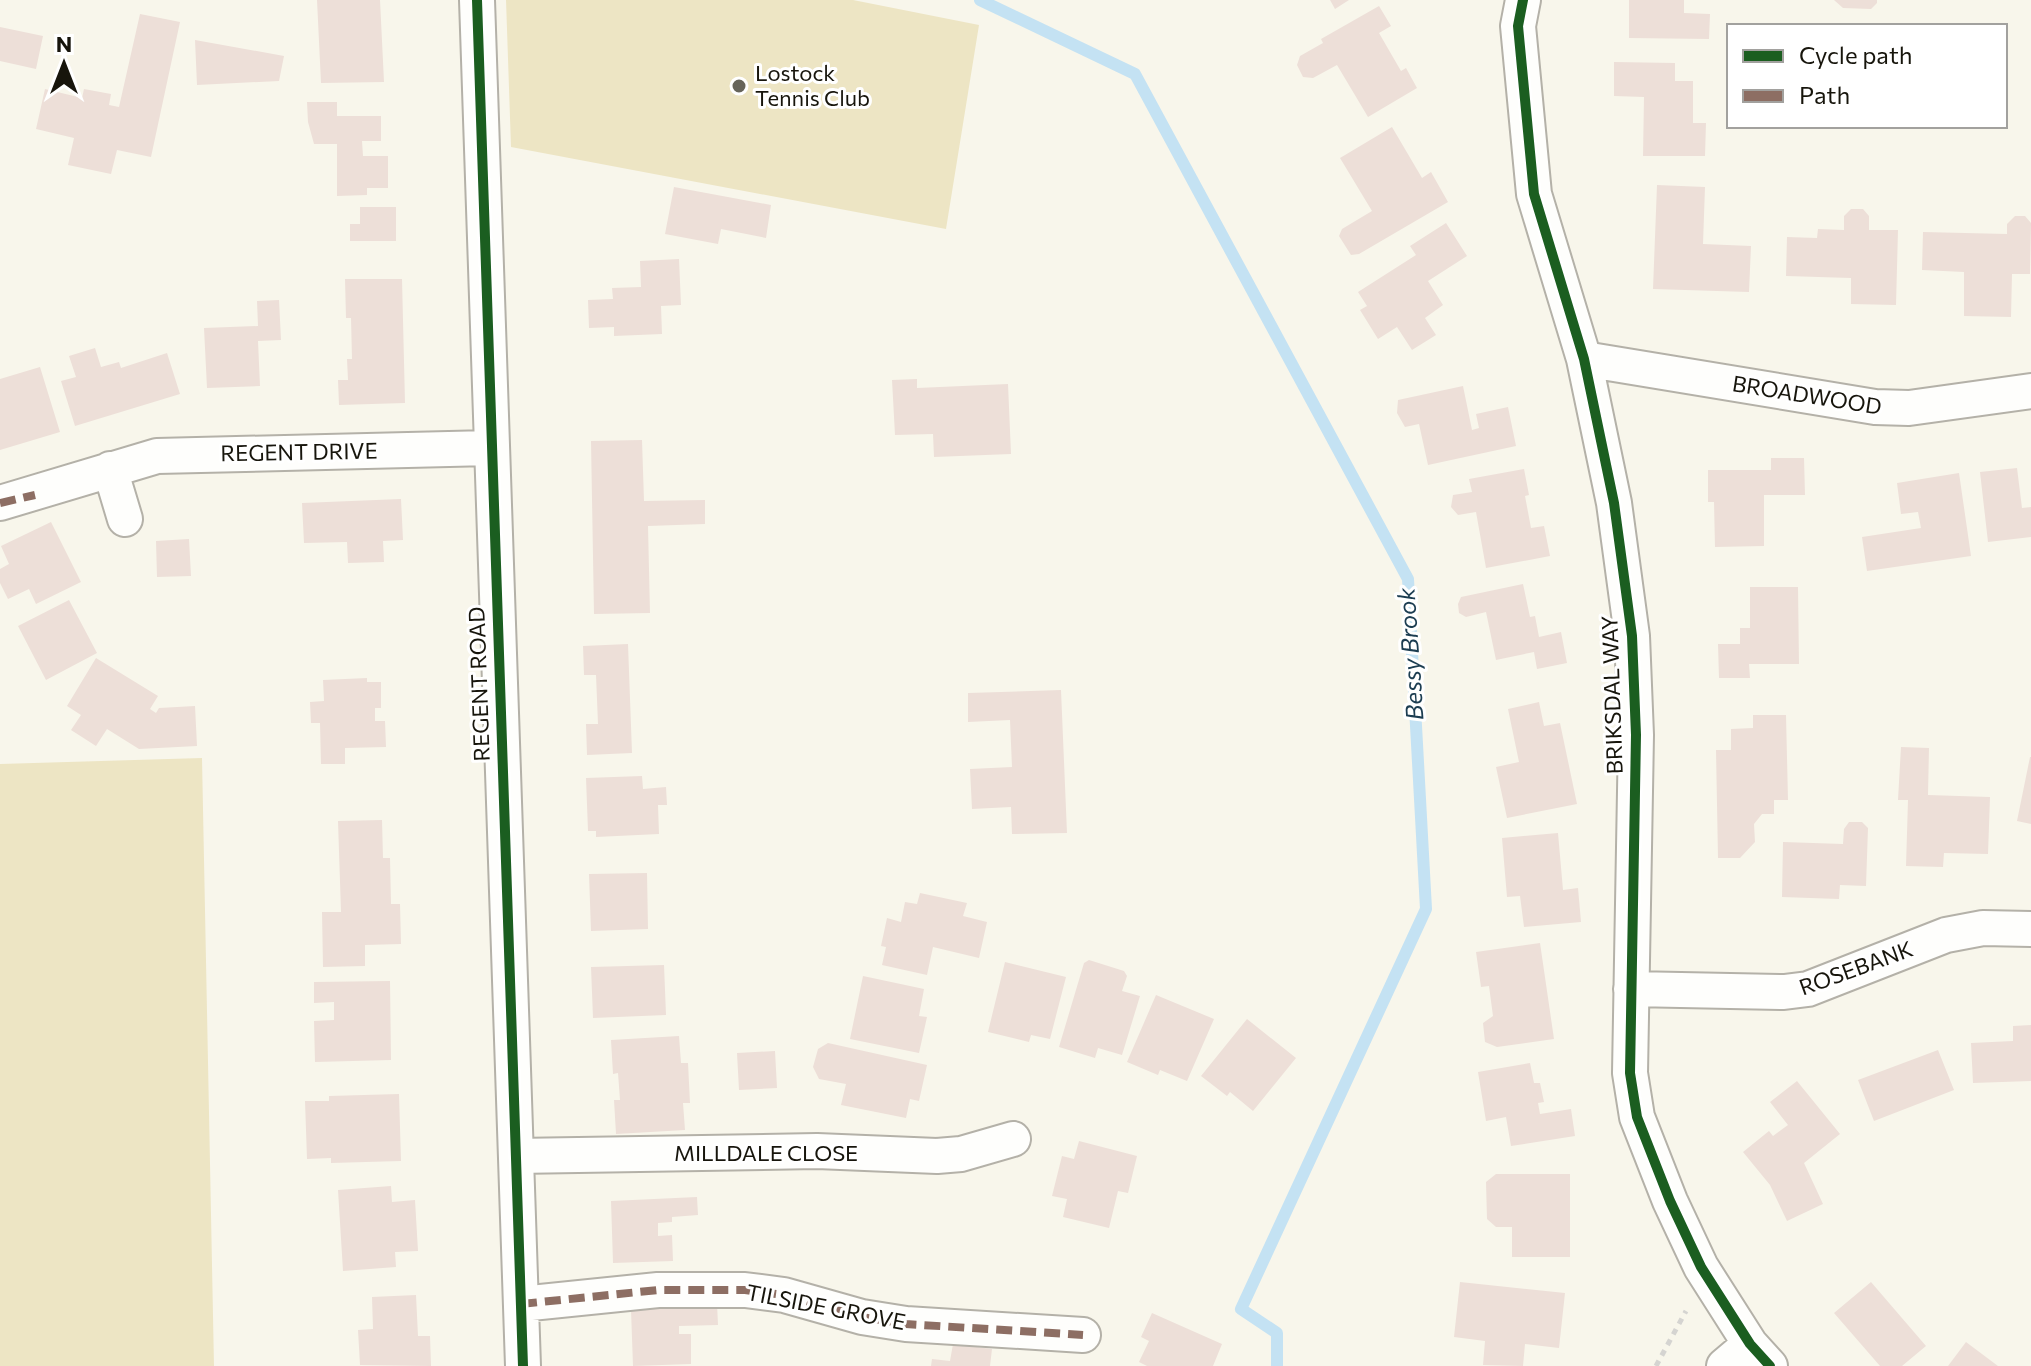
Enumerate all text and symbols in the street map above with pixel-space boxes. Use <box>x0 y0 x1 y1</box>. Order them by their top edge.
north arrow <box>24 24 104 104</box>
legend <box>1727 24 2007 128</box>
text: N <box>56 30 72 57</box>
text: Cycle path <box>1799 40 1913 69</box>
place label: Lostock Tennis Club <box>755 59 870 111</box>
marker: Lostock Tennis Club <box>730 77 748 95</box>
text: Path <box>1799 80 1850 109</box>
street label: BROADWOOD <box>1730 369 1884 420</box>
street label: REGENT DRIVE <box>220 437 378 466</box>
water label: Bessy Brook <box>1390 586 1429 721</box>
street label: REGENT ROAD <box>462 606 495 762</box>
street label: BRIKSDAL WAY <box>1595 615 1628 775</box>
street label: ROSEBANK <box>1795 934 1917 1001</box>
street label: MILLDALE CLOSE <box>674 1139 858 1166</box>
street label: TILSIDE GROVE <box>744 1278 908 1335</box>

